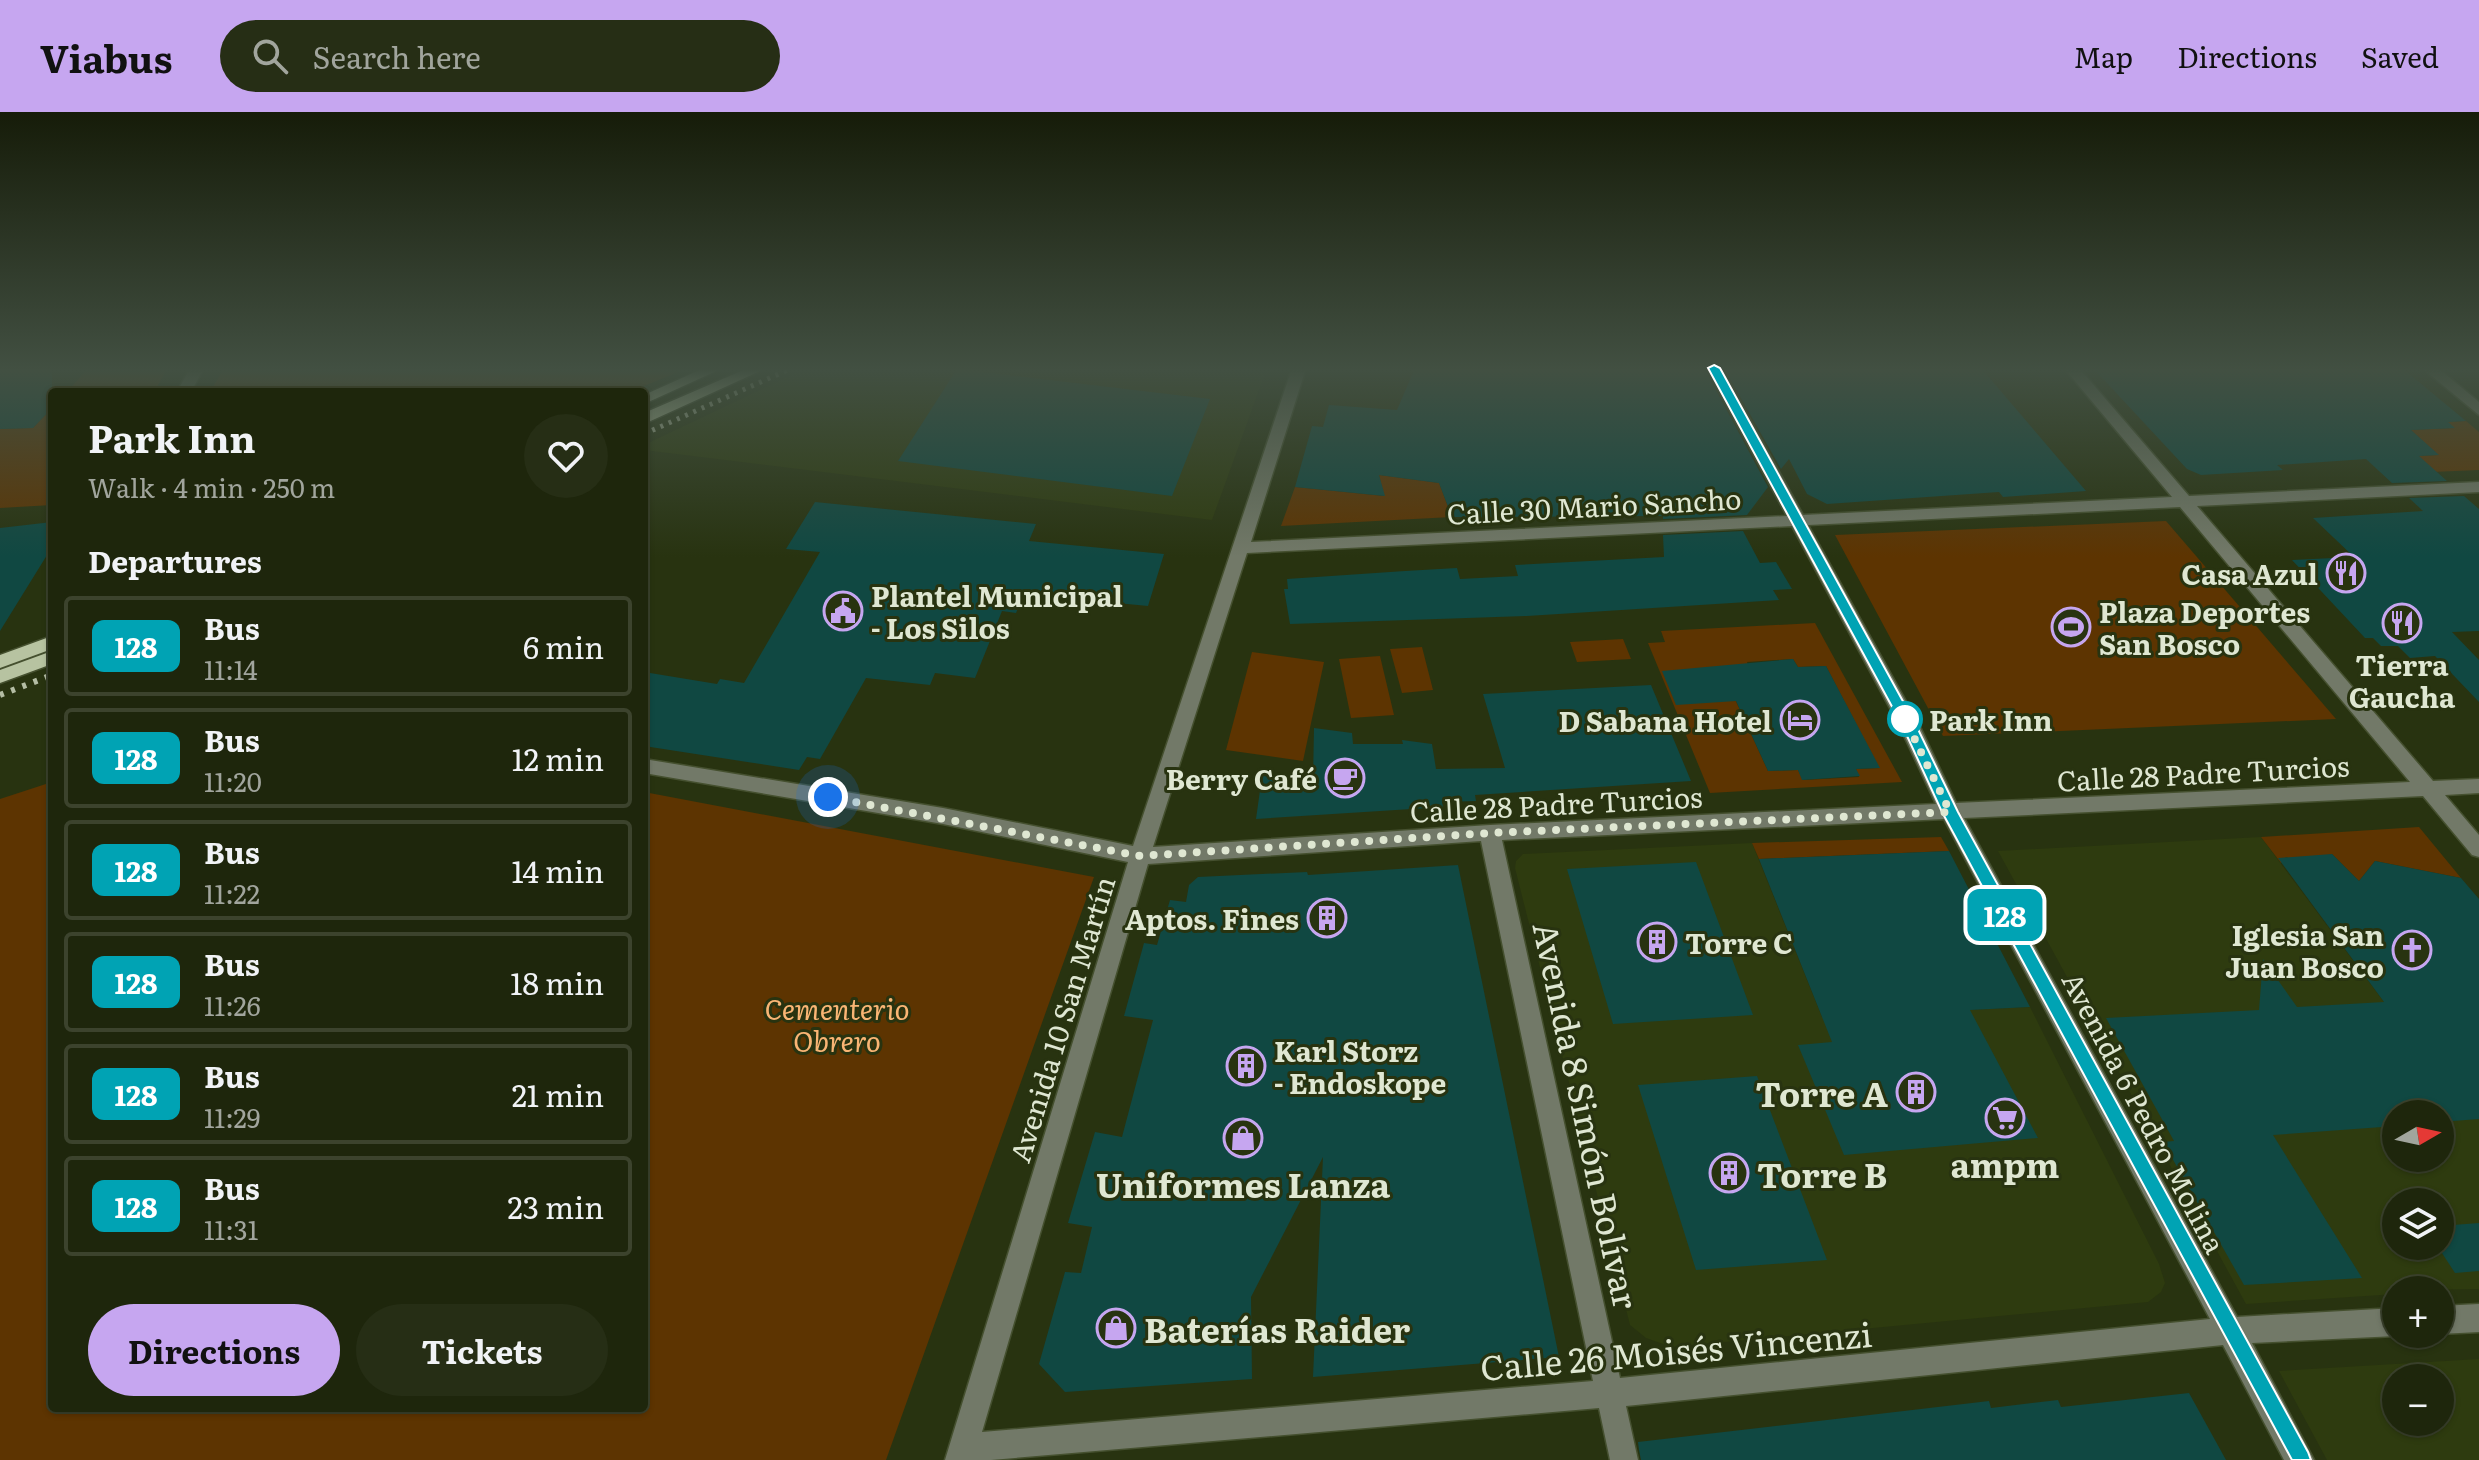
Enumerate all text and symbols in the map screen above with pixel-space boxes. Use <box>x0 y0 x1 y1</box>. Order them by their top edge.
search box <box>220 20 780 92</box>
text: Viabus <box>40 28 172 85</box>
icon: search <box>248 34 292 78</box>
text: Search here <box>312 34 481 78</box>
text: Map <box>2074 35 2133 77</box>
text: Directions <box>2177 35 2317 77</box>
text: Saved <box>2361 35 2439 77</box>
text: Park Inn <box>88 408 256 465</box>
button: heart <box>524 414 608 498</box>
text: Walk · 4 min · 250 m <box>88 467 335 506</box>
street label: Calle 30 Mario Sancho <box>1446 476 1742 534</box>
text: Departures <box>88 538 262 582</box>
place label: Casa Azul <box>2181 552 2318 594</box>
restaurant icon: Casa Azul <box>2325 552 2367 594</box>
place label: Plantel Municipal - Los Silos <box>871 574 1123 648</box>
public building icon: Plantel Municipal - Los Silos <box>822 590 864 632</box>
place label: Plaza Deportes San Bosco <box>2099 590 2310 664</box>
restaurant icon: Tierra Gaucha <box>2381 602 2423 644</box>
text: Bus <box>204 605 260 649</box>
sports icon: Plaza Deportes San Bosco <box>2050 606 2092 648</box>
text: 6 min <box>523 624 604 668</box>
text: 128 <box>114 625 158 667</box>
place label: Tierra Gaucha <box>2349 643 2456 717</box>
text: 11:14 <box>204 649 258 688</box>
place label: Park Inn <box>1929 698 2053 740</box>
place label: D Sabana Hotel <box>1558 699 1772 741</box>
hotel icon: D Sabana Hotel <box>1779 699 1821 741</box>
marker: Park Inn <box>1888 702 1922 736</box>
text: Bus <box>204 717 260 761</box>
text: 12 min <box>512 736 604 780</box>
text: 128 <box>114 737 158 779</box>
street label: Calle 28 Padre Turcios <box>2056 743 2350 801</box>
place label: Berry Café <box>1166 757 1317 799</box>
cafe icon: Berry Café <box>1324 757 1366 799</box>
text: 11:20 <box>204 761 262 800</box>
street label: Calle 28 Padre Turcios <box>1409 774 1703 832</box>
your location <box>808 777 848 817</box>
text: Bus <box>204 829 260 873</box>
text: 14 min <box>512 848 604 892</box>
text: 128 <box>114 849 158 891</box>
street label: Avenida 10 San Martín <box>997 871 1125 1167</box>
text: 11:22 <box>204 873 260 912</box>
line badge: 128 <box>1959 889 2051 941</box>
text: 128 <box>1983 894 2027 936</box>
place label: Aptos. Fines <box>1125 897 1299 939</box>
building icon: Aptos. Fines <box>1306 897 1348 939</box>
place label: Iglesia San Juan Bosco <box>2225 913 2384 987</box>
street label: Avenida 8 Simón Bolívar <box>1523 917 1653 1313</box>
building icon: Torre C <box>1636 921 1678 963</box>
place label: Torre C <box>1685 921 1793 963</box>
church icon: Iglesia San Juan Bosco <box>2391 929 2433 971</box>
text: Bus <box>204 941 260 985</box>
text: 18 min <box>510 960 604 1004</box>
text: 128 <box>114 961 158 1003</box>
street label: Avenida 6 Pedro Molina <box>2053 964 2237 1260</box>
text: 11:26 <box>204 985 261 1024</box>
park label: Cementerio Obrero <box>764 987 910 1061</box>
place label: Karl Storz - Endoskope <box>1274 1029 1447 1103</box>
building icon: Karl Storz - Endoskope <box>1225 1045 1267 1087</box>
text: Bus <box>204 1053 260 1097</box>
place label: Torre A <box>1756 1067 1888 1117</box>
building icon: Torre A <box>1895 1071 1937 1113</box>
text: 21 min <box>512 1072 604 1116</box>
text: 128 <box>114 1073 158 1115</box>
text: 11:29 <box>204 1097 260 1136</box>
supermarket icon: ampm <box>1984 1097 2026 1139</box>
north arrow <box>2382 1100 2454 1172</box>
map controls <box>2382 1100 2454 1436</box>
shop icon: Uniformes Lanza <box>1222 1117 1264 1159</box>
place label: ampm <box>1951 1138 2060 1188</box>
place label: Torre B <box>1757 1148 1887 1198</box>
building icon: Torre B <box>1708 1152 1750 1194</box>
place label: Uniformes Lanza <box>1096 1158 1391 1208</box>
text: Bus <box>204 1165 260 1209</box>
text: 23 min <box>508 1184 604 1228</box>
text: 128 <box>114 1185 158 1227</box>
button: layers <box>2382 1188 2454 1260</box>
text: 11:31 <box>204 1209 258 1248</box>
button: + <box>2382 1276 2454 1348</box>
place label: Baterías Raider <box>1144 1303 1411 1353</box>
button: Directions <box>88 1304 340 1396</box>
button: Tickets <box>356 1304 608 1396</box>
shop icon: Baterías Raider <box>1095 1307 1137 1349</box>
street label: Calle 26 Moisés Vincenzi <box>1478 1307 1874 1391</box>
button: − <box>2382 1364 2454 1436</box>

